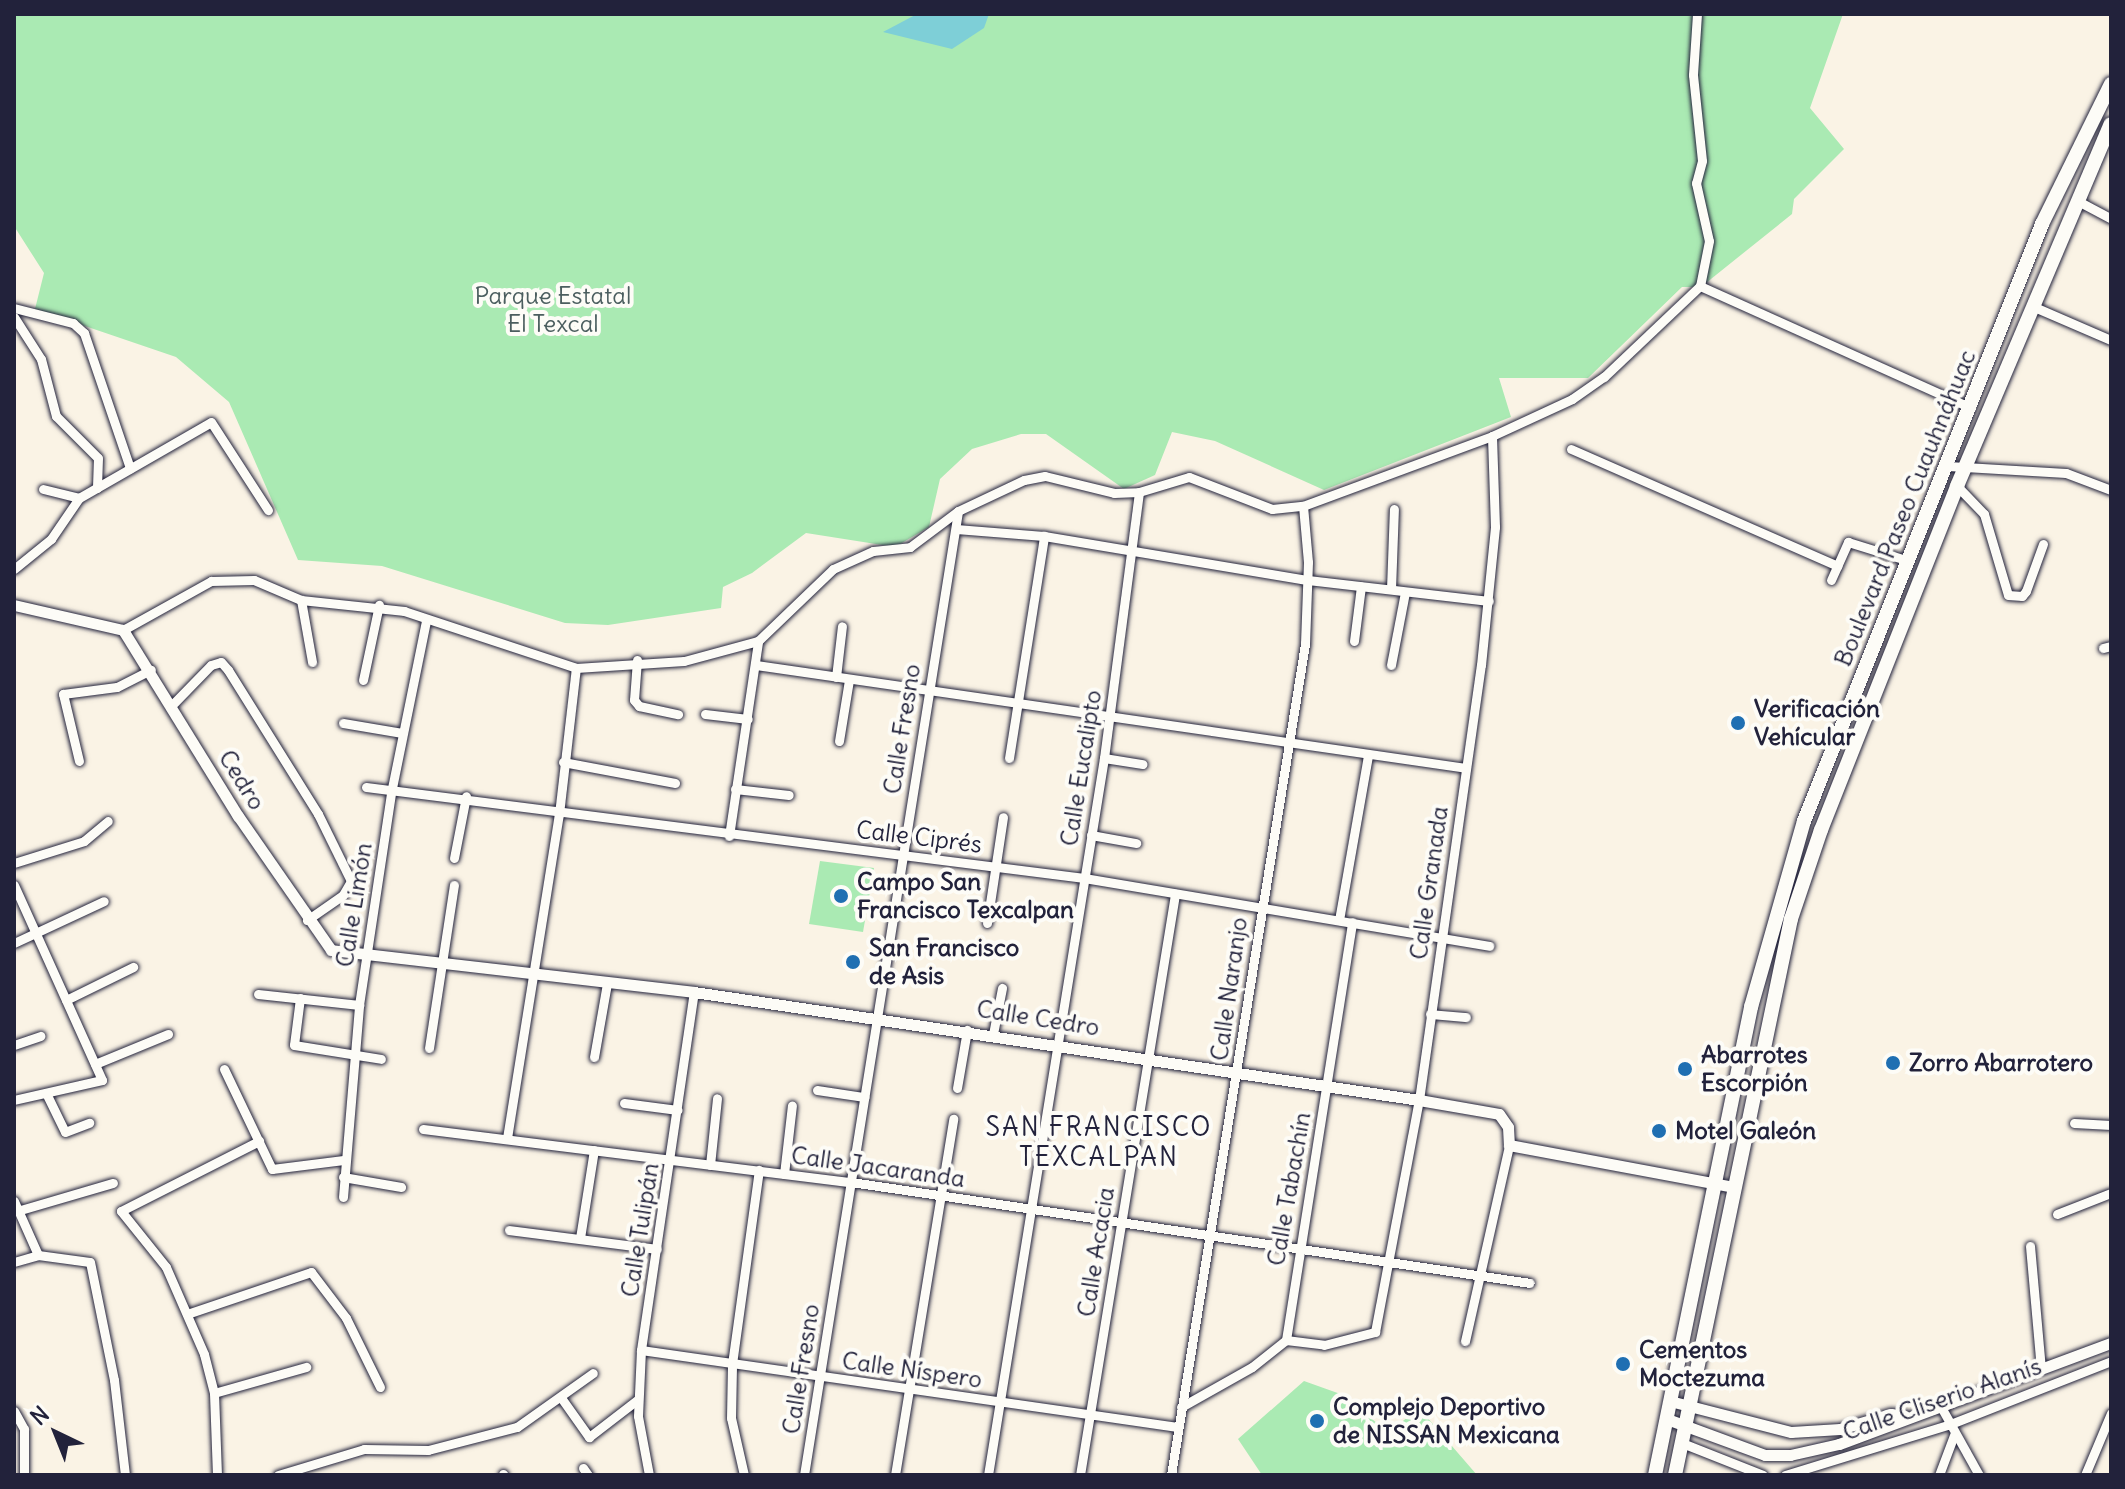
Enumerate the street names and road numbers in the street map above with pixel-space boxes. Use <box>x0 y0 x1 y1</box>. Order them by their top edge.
street label: Boulevard Paseo Cuauhnáhuac <box>1828 346 1982 670</box>
street label: Calle Fresno <box>877 662 927 796</box>
street label: Calle Eucalipto <box>1054 688 1108 848</box>
street label: Cedro <box>212 745 272 815</box>
street label: Calle Granada <box>1404 804 1454 962</box>
street label: Calle Ciprés <box>854 815 984 859</box>
street label: Calle Limón <box>330 841 378 969</box>
street label: Calle Naranjo <box>1205 915 1253 1063</box>
street label: Calle Cedro <box>975 994 1101 1042</box>
street label: Calle Tabachín <box>1261 1110 1317 1268</box>
street label: Calle Jacaranda <box>789 1141 967 1193</box>
street label: Calle Tulipán <box>615 1161 665 1299</box>
street label: Calle Acacia <box>1072 1185 1120 1319</box>
street label: Calle Fresno <box>776 1302 826 1436</box>
street label: Calle Níspero <box>840 1346 984 1394</box>
street label: Calle Cliserio Alanís <box>1839 1352 2045 1446</box>

